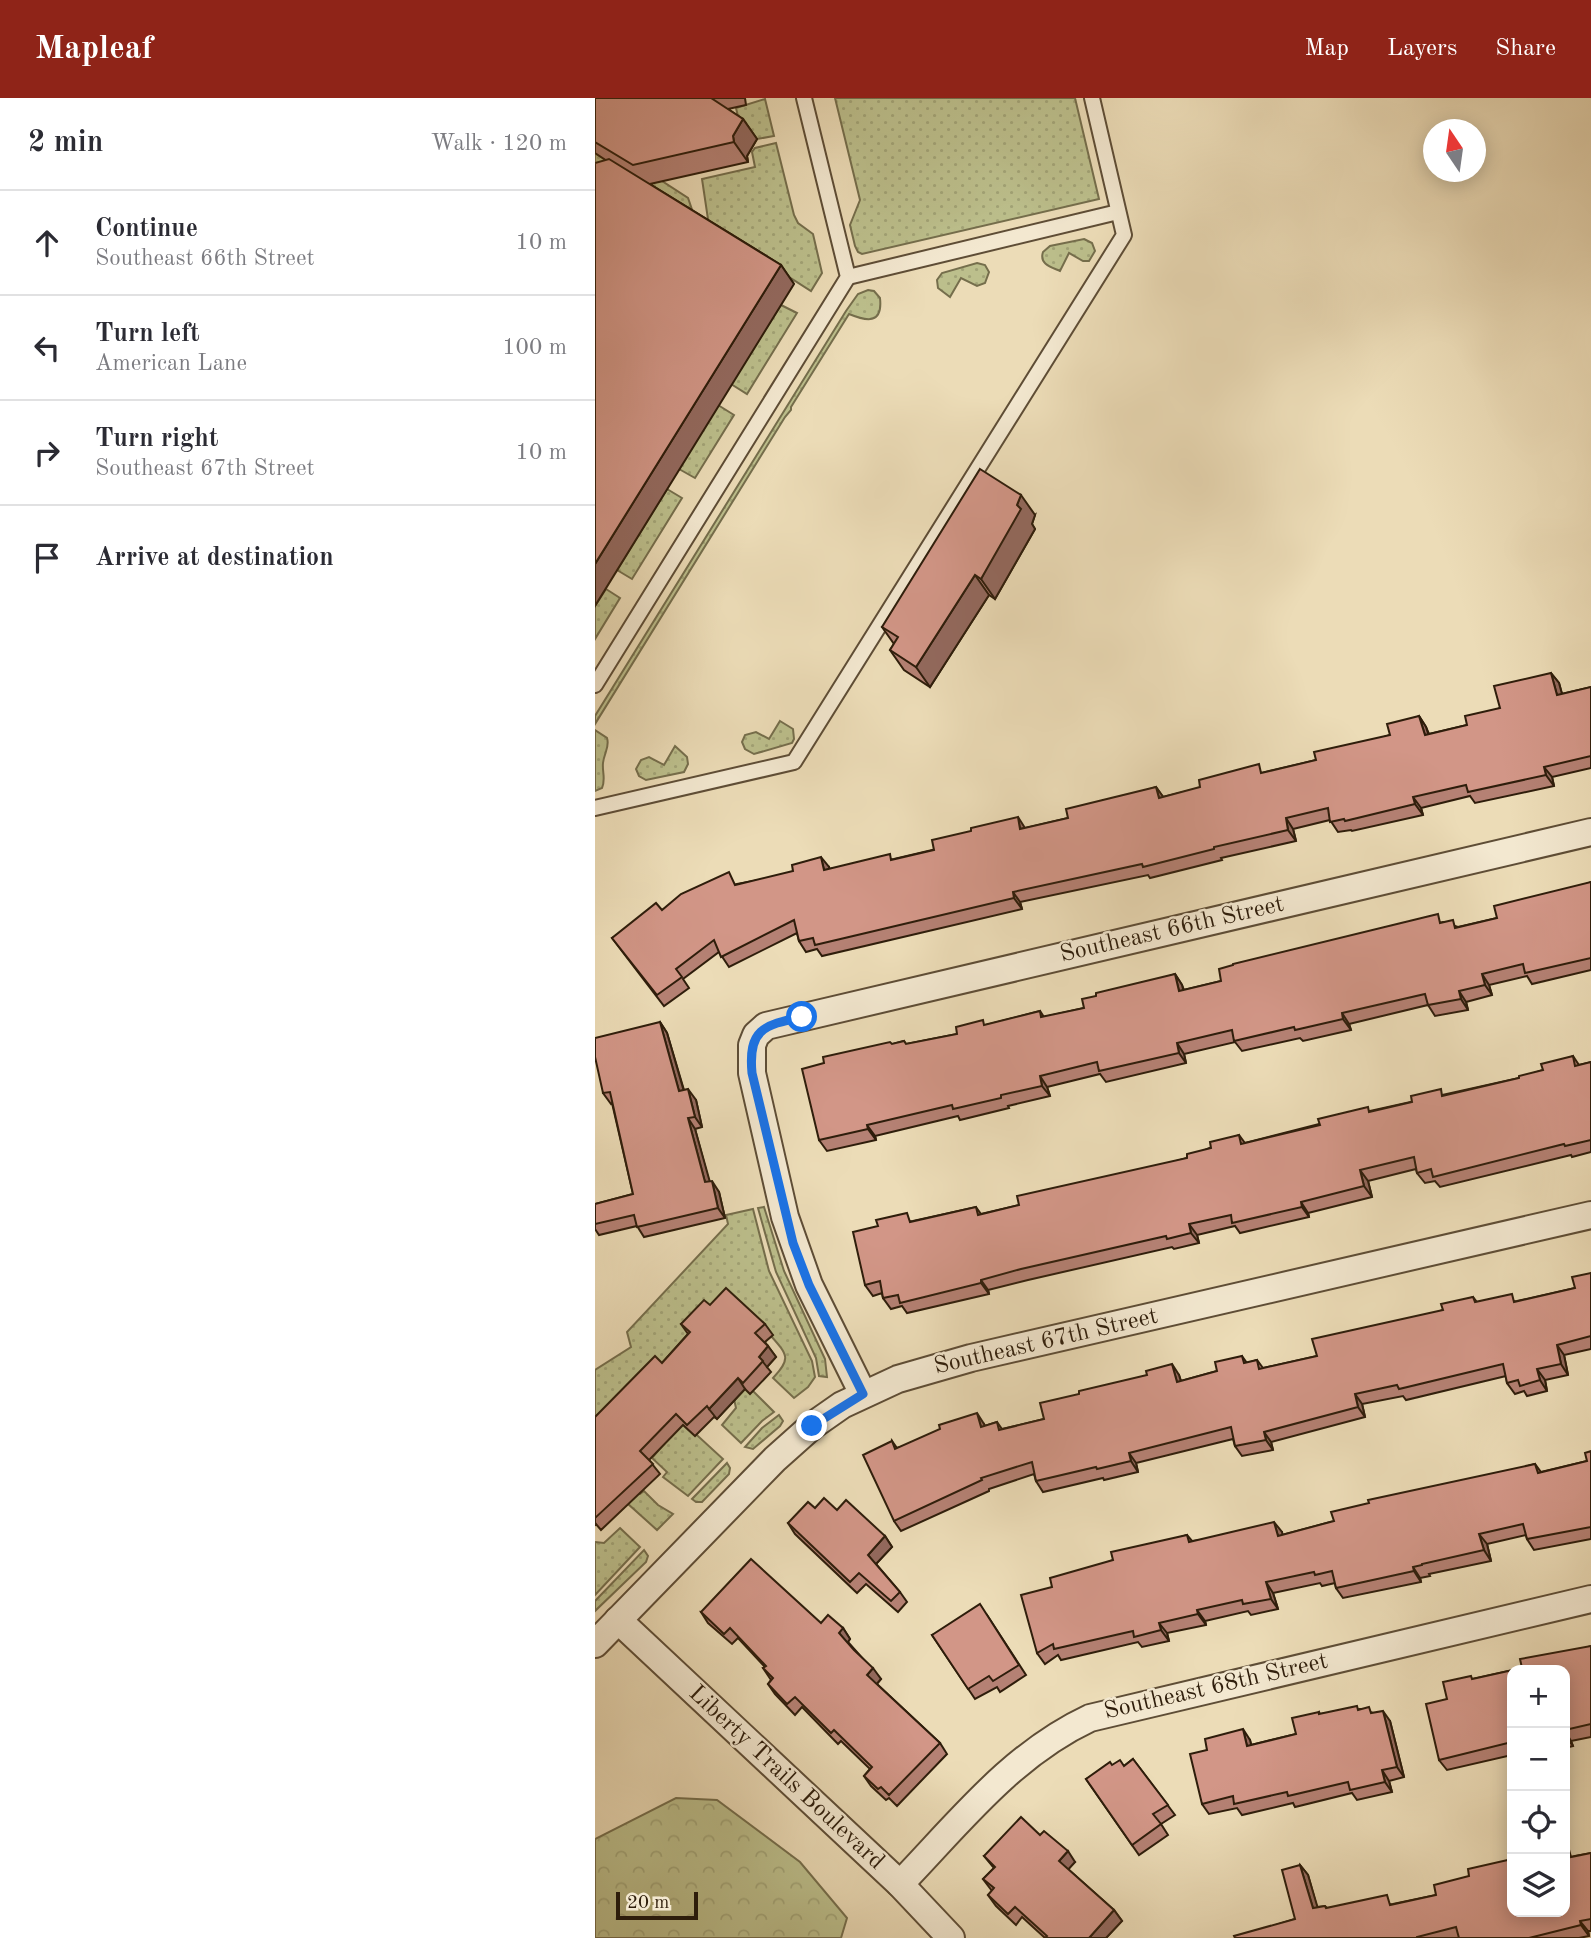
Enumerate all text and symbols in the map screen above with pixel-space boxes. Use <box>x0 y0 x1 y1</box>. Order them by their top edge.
text: Mapleaf <box>35 33 153 66</box>
text: Map <box>1305 37 1349 61</box>
text: Layers <box>1387 37 1457 61</box>
text: Share <box>1495 37 1556 61</box>
north arrow <box>1423 119 1486 182</box>
text: 2 min <box>28 128 103 158</box>
text: Walk · 120 m <box>431 132 567 155</box>
text: Continue <box>95 216 198 242</box>
icon: ahead <box>28 224 66 262</box>
text: 10 m <box>516 231 567 254</box>
text: Southeast 66th Street <box>95 247 315 270</box>
text: Turn left <box>95 321 200 347</box>
icon: left <box>28 329 66 367</box>
text: 100 m <box>502 336 567 359</box>
text: American Lane <box>95 352 247 375</box>
text: Turn right <box>95 426 218 452</box>
icon: right <box>28 434 66 472</box>
text: 10 m <box>516 441 567 464</box>
text: Southeast 67th Street <box>95 457 315 480</box>
icon: arrive <box>28 539 66 577</box>
text: Arrive at destination <box>95 545 334 571</box>
street label: Southeast 66th Street <box>1058 893 1286 967</box>
route start <box>786 1001 817 1032</box>
street label: Southeast 67th Street <box>932 1305 1160 1379</box>
route end <box>796 1410 827 1441</box>
street label: Southeast 68th Street <box>1102 1650 1330 1724</box>
map controls <box>1507 1665 1570 1917</box>
button: + <box>1507 1665 1570 1728</box>
street label: Liberty Trails Boulevard <box>684 1681 888 1875</box>
button: − <box>1507 1728 1570 1791</box>
button: locate <box>1507 1791 1570 1854</box>
button: layers <box>1507 1854 1570 1917</box>
scale bar <box>616 1889 698 1921</box>
text: 20 m <box>627 1894 669 1913</box>

